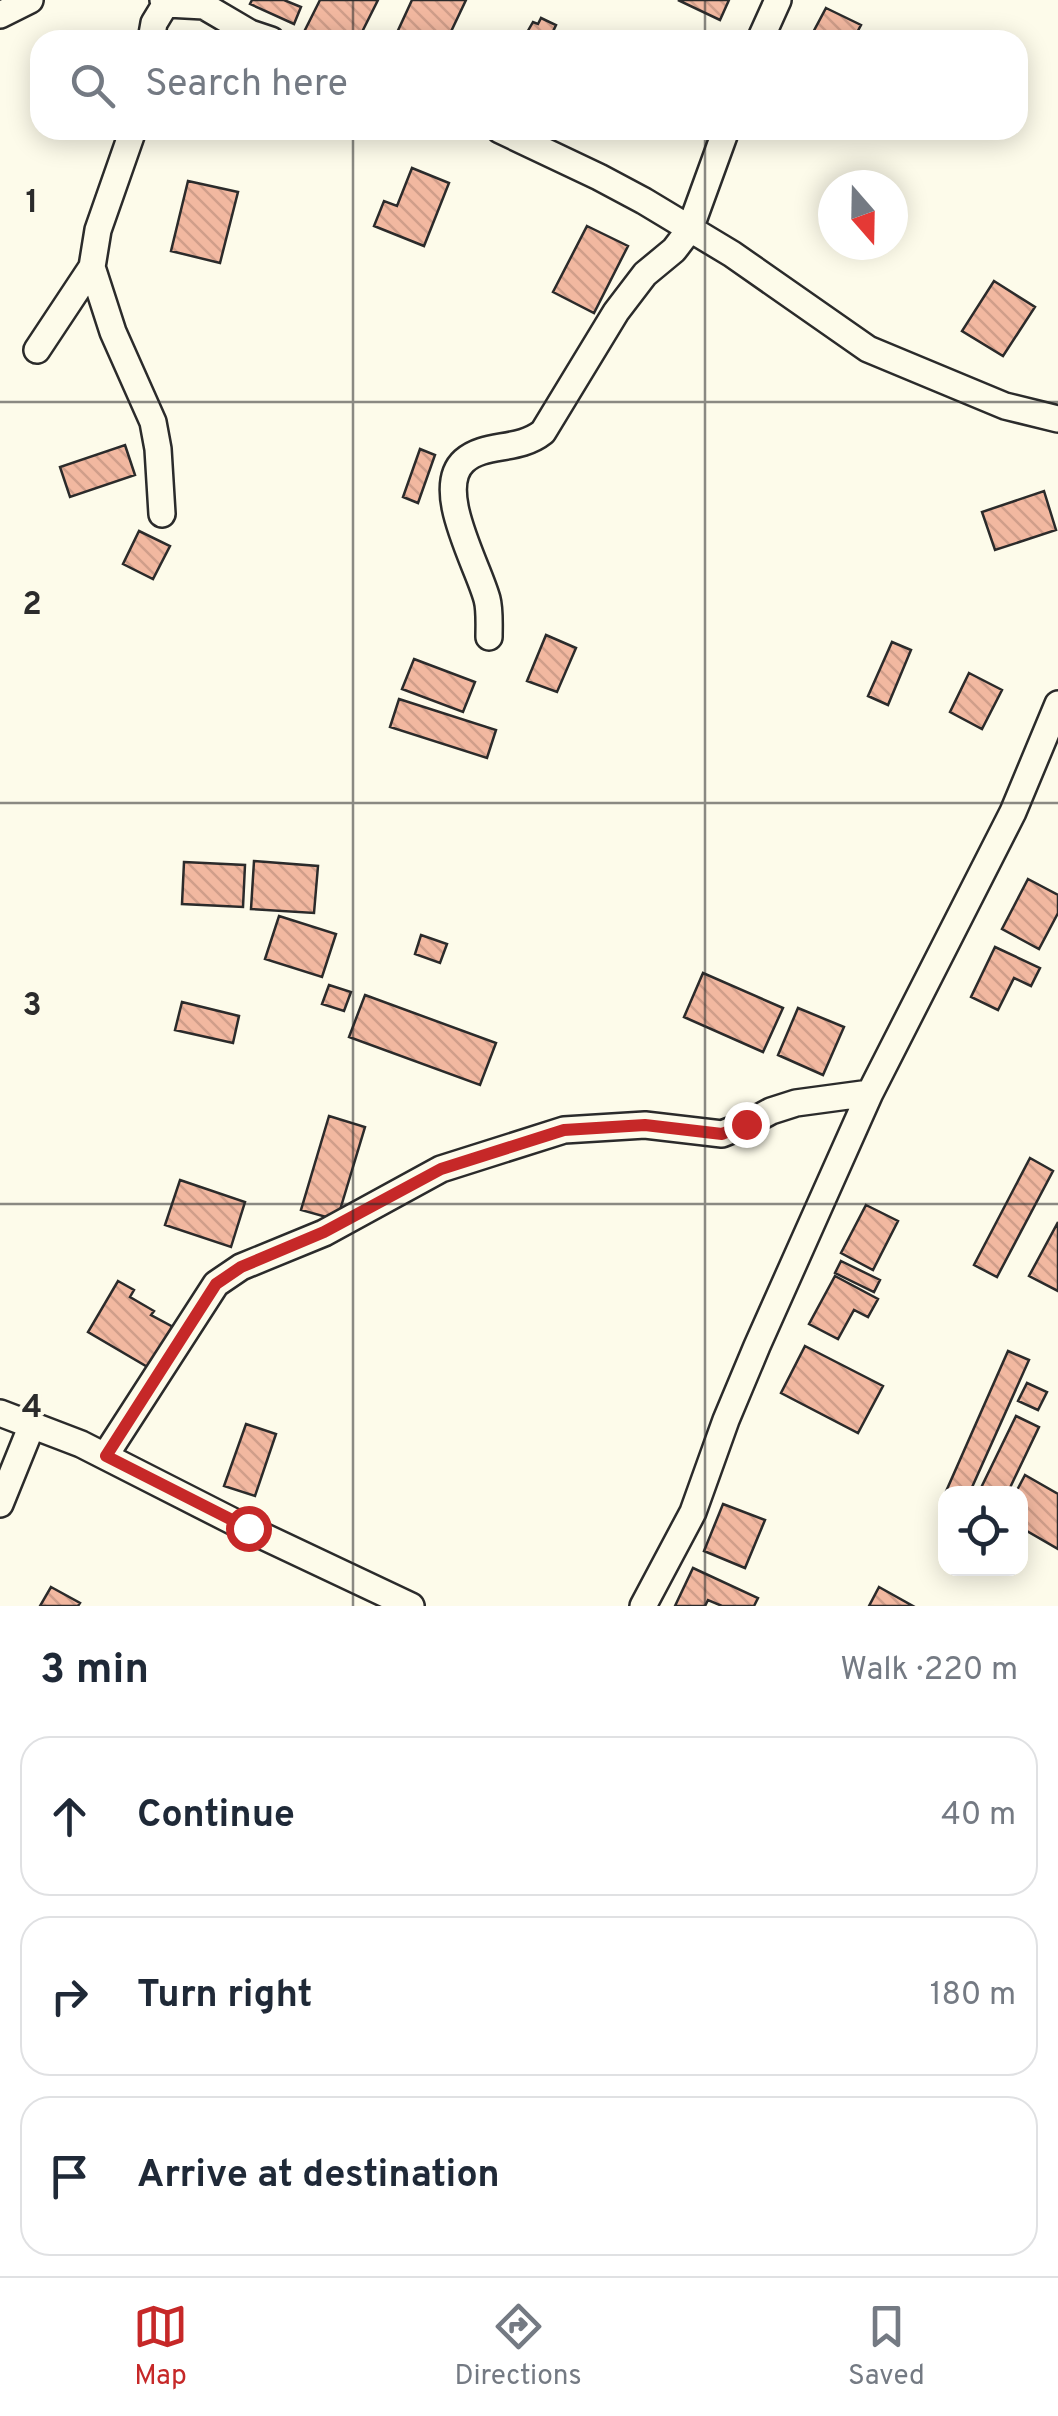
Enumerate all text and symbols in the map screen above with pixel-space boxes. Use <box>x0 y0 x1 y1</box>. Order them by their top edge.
search box <box>30 30 1028 140</box>
icon: search <box>65 58 120 113</box>
text: Search here <box>145 61 348 110</box>
north arrow <box>818 170 908 260</box>
text: 1 <box>26 184 38 224</box>
text: 2 <box>22 586 42 626</box>
text: 3 <box>22 987 42 1027</box>
route end <box>724 1102 770 1148</box>
text: 4 <box>22 1389 42 1429</box>
map controls <box>938 1486 1028 1576</box>
button: locate <box>938 1486 1028 1576</box>
route start <box>226 1506 272 1552</box>
text: 3 min <box>40 1645 149 1698</box>
text: Walk · 220 m <box>840 1651 1018 1691</box>
icon: ahead <box>42 1789 97 1844</box>
text: Continue <box>137 1792 295 1841</box>
text: 40 m <box>941 1796 1016 1836</box>
icon: right <box>42 1969 97 2024</box>
text: Turn right <box>137 1972 312 2021</box>
text: 180 m <box>930 1976 1016 2016</box>
icon: arrive <box>42 2149 97 2204</box>
text: Arrive at destination <box>137 2152 500 2201</box>
tab: Map <box>133 2299 188 2395</box>
tab: Directions <box>454 2299 582 2395</box>
tab: Saved <box>848 2299 925 2395</box>

